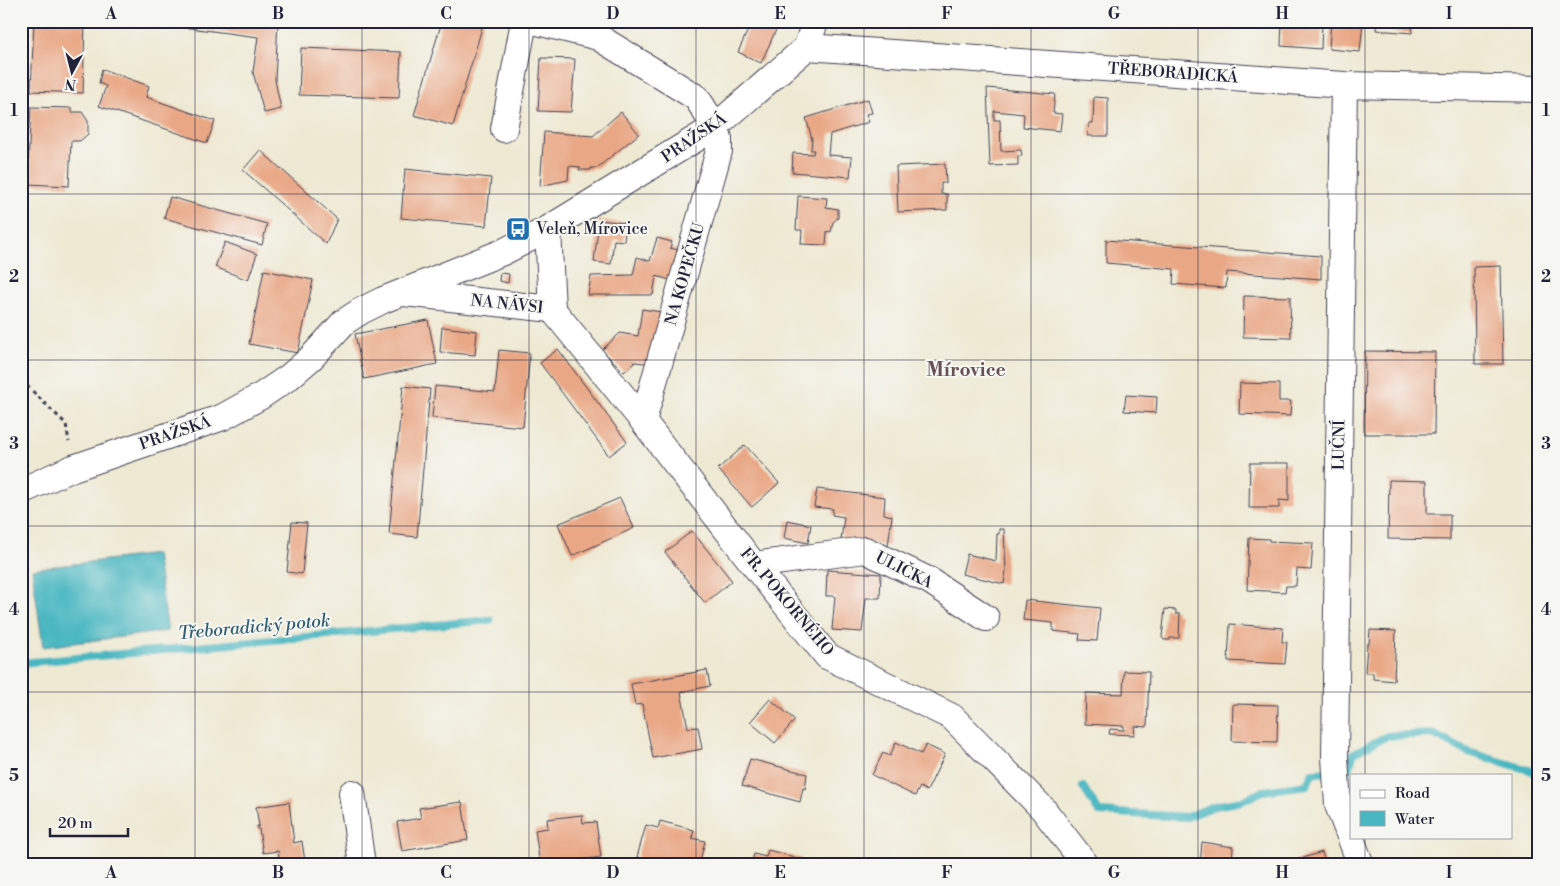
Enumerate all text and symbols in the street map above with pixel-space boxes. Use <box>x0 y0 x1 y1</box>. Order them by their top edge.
text: A <box>104 4 117 24</box>
text: B <box>272 4 284 24</box>
text: C <box>440 4 452 24</box>
text: D <box>607 4 620 24</box>
text: E <box>774 4 786 24</box>
text: F <box>941 4 953 24</box>
text: G <box>1108 4 1121 24</box>
text: H <box>1275 4 1289 24</box>
text: I <box>1446 4 1452 24</box>
north arrow <box>48 48 98 98</box>
street label: TŘEBORADICKÁ <box>1107 56 1240 88</box>
text: N <box>64 74 77 94</box>
text: 1 <box>10 101 18 121</box>
text: 1 <box>1542 101 1550 121</box>
street label: PRAŽSKÁ <box>656 107 731 167</box>
bus stop icon: Veleň, Mírovice <box>505 216 531 242</box>
place label: Veleň, Mírovice <box>535 219 648 239</box>
street label: NA KOPEČKU <box>659 220 709 328</box>
text: 2 <box>9 267 19 287</box>
text: 2 <box>1541 267 1551 287</box>
street label: NA NÁVSI <box>470 288 545 318</box>
district label: Mírovice <box>926 358 1006 382</box>
street label: PRAŽSKÁ <box>136 409 214 455</box>
street label: LUČNÍ <box>1327 420 1349 470</box>
text: 3 <box>9 434 19 454</box>
text: 3 <box>1541 434 1551 454</box>
street label: FR. POKORNÉHO <box>736 543 840 660</box>
street label: ULIČKA <box>872 545 938 593</box>
text: 4 <box>9 600 20 620</box>
text: 4 <box>1541 600 1552 620</box>
water label: Třeboradický potok <box>177 609 331 645</box>
text: 5 <box>9 766 19 786</box>
text: 5 <box>1541 766 1551 786</box>
legend <box>1350 774 1512 838</box>
text: Road <box>1395 784 1430 803</box>
scale bar <box>50 806 128 838</box>
text: Water <box>1394 810 1435 829</box>
text: 20 m <box>58 814 93 833</box>
text: A <box>104 863 117 883</box>
text: B <box>272 863 284 883</box>
text: C <box>440 863 452 883</box>
text: D <box>607 863 620 883</box>
text: E <box>774 863 786 883</box>
text: F <box>941 863 953 883</box>
text: G <box>1108 863 1121 883</box>
text: H <box>1275 863 1289 883</box>
text: I <box>1446 863 1452 883</box>

